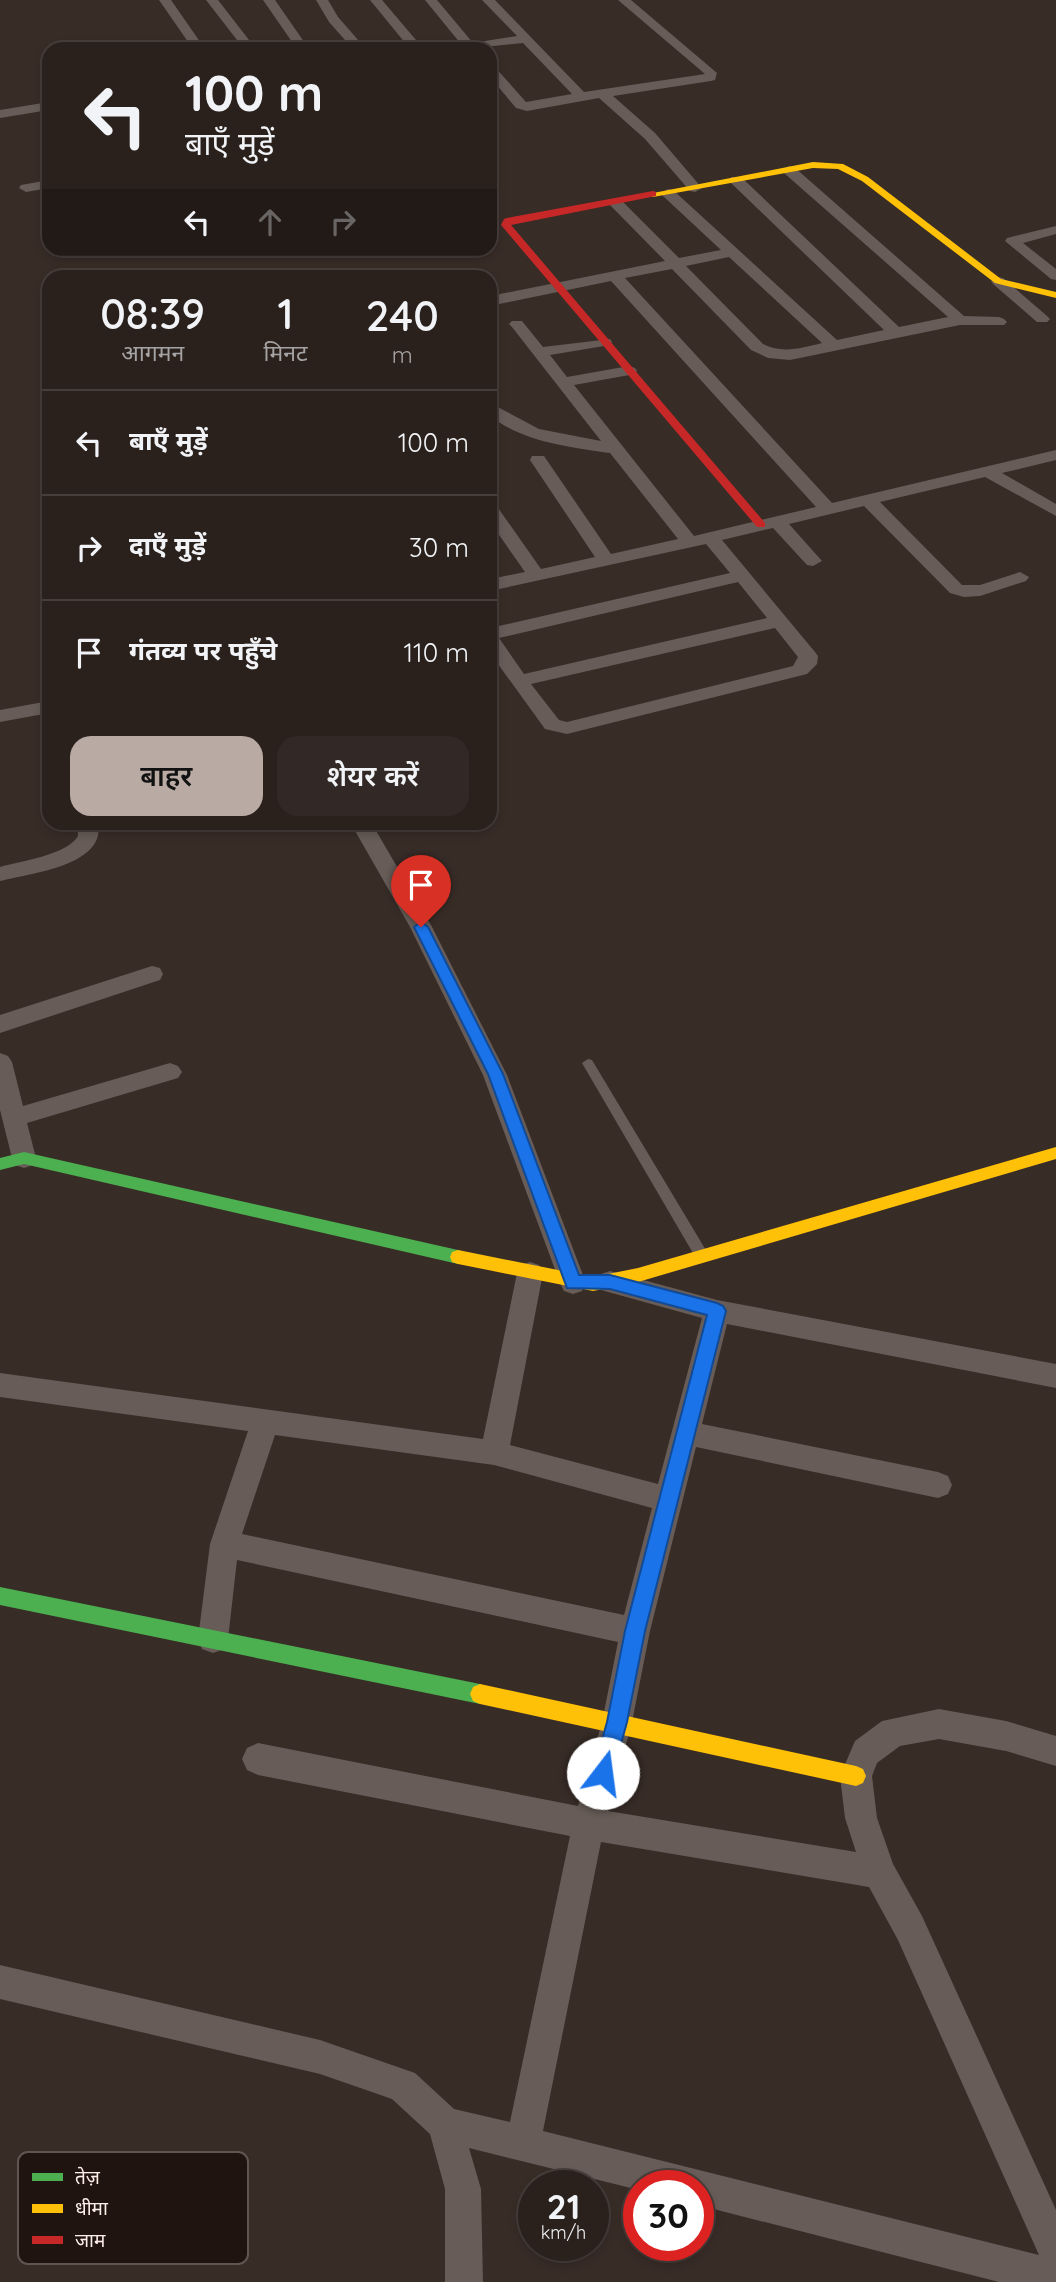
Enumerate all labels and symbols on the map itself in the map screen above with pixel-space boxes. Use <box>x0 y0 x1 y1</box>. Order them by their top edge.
pin <box>391 855 451 927</box>
position arrow <box>566 1736 640 1810</box>
legend <box>18 2152 248 2264</box>
text: तेज़ <box>75 2165 101 2189</box>
speed limit sign: 30 <box>623 2170 714 2261</box>
text: धीमा <box>75 2196 109 2220</box>
text: जाम <box>75 2228 106 2252</box>

